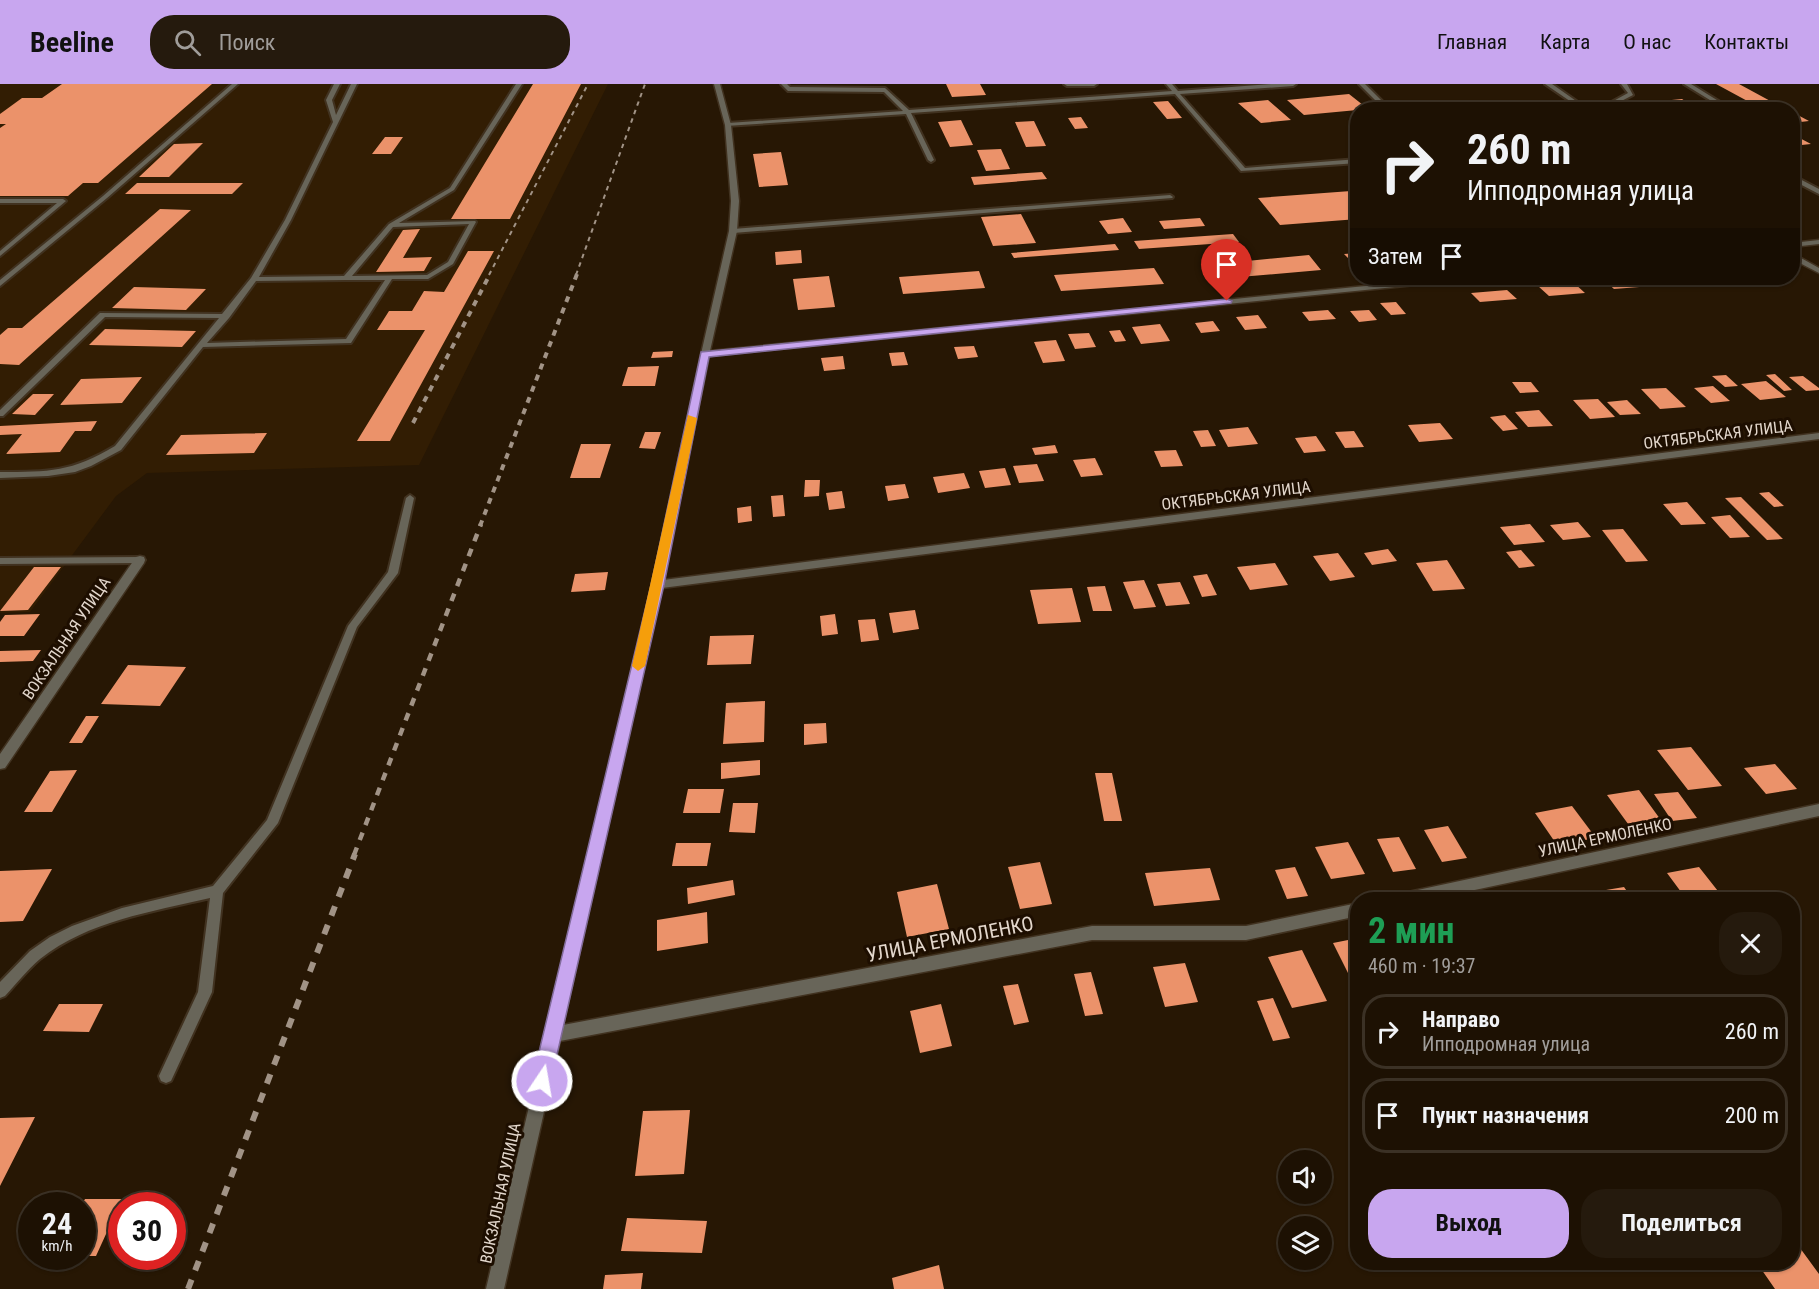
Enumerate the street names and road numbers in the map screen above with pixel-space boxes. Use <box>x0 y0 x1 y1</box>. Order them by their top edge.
street label: ОКТЯБРЬСКАЯ УЛИЦА <box>1642 416 1794 453</box>
street label: ОКТЯБРЬСКАЯ УЛИЦА <box>1160 477 1312 514</box>
street label: ВОКЗАЛЬНАЯ УЛИЦА <box>18 574 114 703</box>
street label: УЛИЦА ЕРМОЛЕНКО <box>1537 814 1673 861</box>
street label: УЛИЦА ЕРМОЛЕНКО <box>864 911 1036 967</box>
street label: ВОКЗАЛЬНАЯ УЛИЦА <box>476 1121 525 1265</box>

